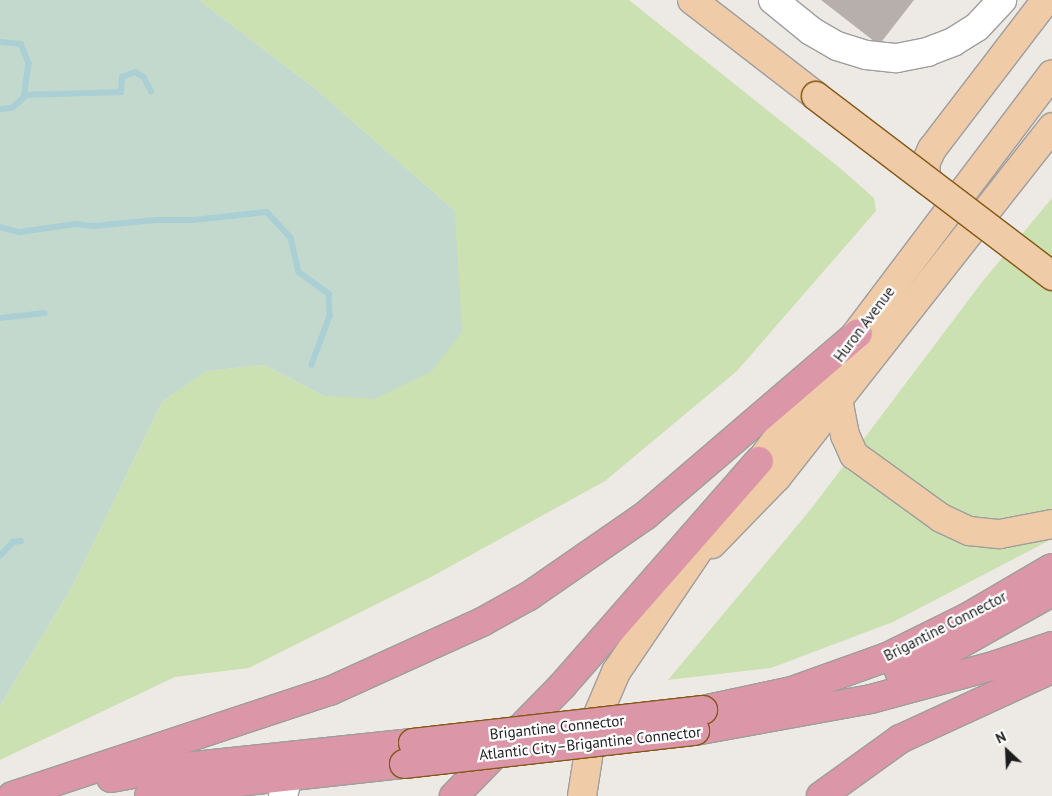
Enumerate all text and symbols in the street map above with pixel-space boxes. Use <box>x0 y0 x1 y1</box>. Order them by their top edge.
street label: Huron Avenue <box>830 283 898 365</box>
street label: Brigantine Connector <box>881 587 1009 665</box>
street label: Brigantine Connector <box>489 711 625 743</box>
street label: Atlantic City–Brigantine Connector <box>478 722 702 764</box>
north arrow <box>982 726 1032 776</box>
text: N <box>993 727 1009 748</box>

